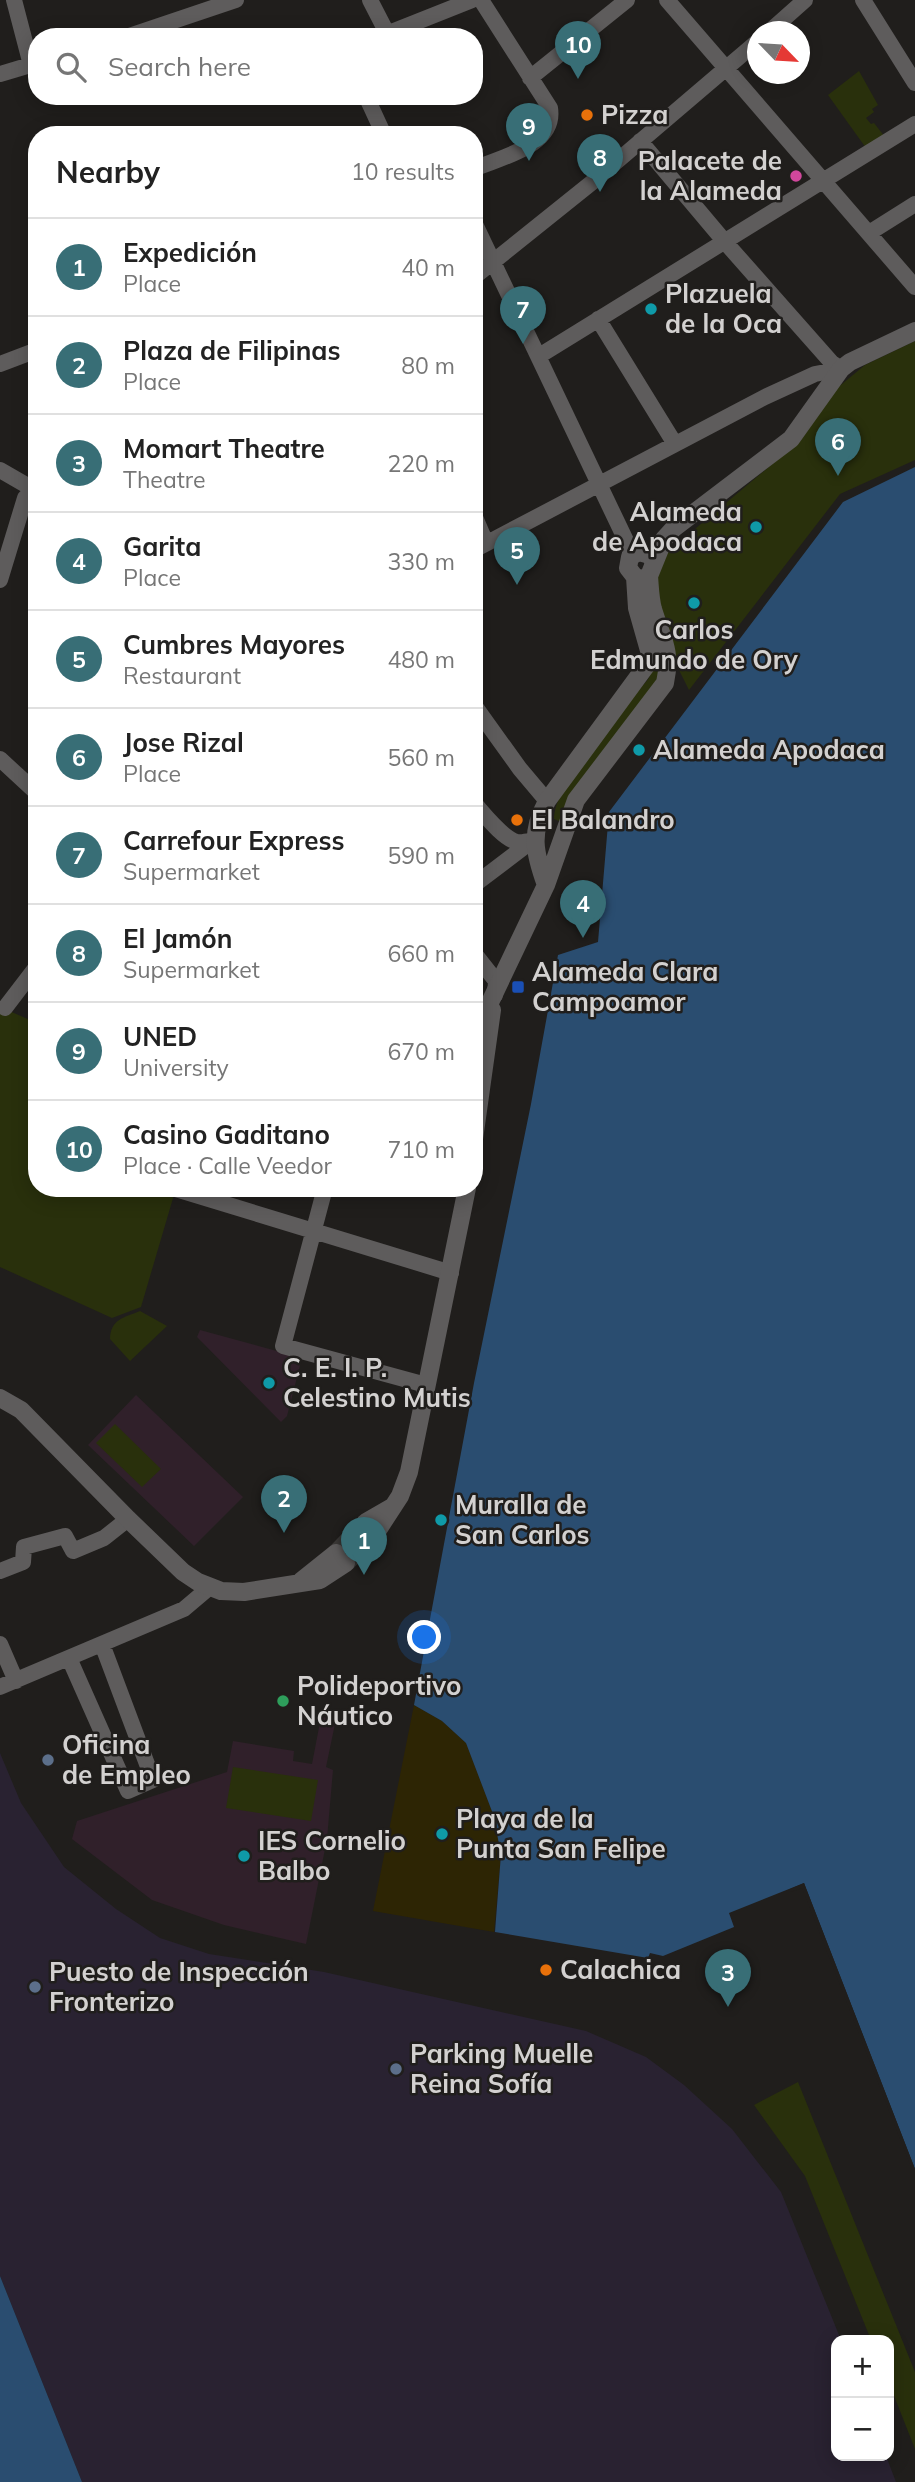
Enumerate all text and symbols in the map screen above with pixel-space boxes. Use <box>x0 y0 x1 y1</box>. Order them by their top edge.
pin: 10 <box>555 21 601 79</box>
north arrow <box>747 21 810 84</box>
search box <box>28 28 483 105</box>
icon: search <box>52 48 90 86</box>
text: Search here <box>108 50 251 83</box>
place label: Pizza <box>601 98 668 131</box>
pin: 9 <box>506 103 552 161</box>
marker: Pizza <box>579 107 595 123</box>
pin: 8 <box>577 134 623 192</box>
place label: Palacete de la Alameda <box>638 144 782 207</box>
text: Nearby <box>56 153 160 191</box>
text: 10 results <box>351 157 455 186</box>
marker: Palacete de la Alameda <box>788 168 804 184</box>
text: Expedición <box>123 236 257 269</box>
text: 1 <box>72 253 86 282</box>
text: 40 m <box>401 253 455 282</box>
text: Place <box>123 269 181 298</box>
place label: Plazuela de la Oca <box>665 277 782 340</box>
pin: 7 <box>500 286 546 344</box>
marker: Plazuela de la Oca <box>643 301 659 317</box>
text: Plaza de Filipinas <box>123 334 340 367</box>
text: 2 <box>72 351 86 380</box>
text: 80 m <box>401 351 455 380</box>
text: Place <box>123 367 181 396</box>
pin: 6 <box>815 418 861 476</box>
text: Momart Theatre <box>123 432 325 465</box>
text: 3 <box>72 449 86 478</box>
text: 220 m <box>387 449 455 478</box>
text: Theatre <box>123 465 205 494</box>
place label: Alameda de Apodaca <box>592 495 742 558</box>
marker: Alameda de Apodaca <box>748 519 764 535</box>
pin: 5 <box>494 527 540 585</box>
text: Garita <box>123 530 201 563</box>
text: 4 <box>72 547 86 576</box>
text: 330 m <box>387 547 455 576</box>
text: Place <box>123 563 181 592</box>
marker: Carlos Edmundo de Ory <box>686 595 702 611</box>
place label: Carlos Edmundo de Ory <box>590 613 799 676</box>
text: Cumbres Mayores <box>123 628 345 661</box>
text: 5 <box>72 645 86 674</box>
text: 480 m <box>387 645 455 674</box>
text: Restaurant <box>123 661 241 690</box>
text: Jose Rizal <box>123 726 244 759</box>
place label: Alameda Apodaca <box>653 733 885 766</box>
marker: Alameda Apodaca <box>631 742 647 758</box>
text: 6 <box>72 743 86 772</box>
text: 560 m <box>387 743 455 772</box>
text: Place <box>123 759 181 788</box>
place label: El Balandro <box>531 803 675 836</box>
marker: El Balandro <box>509 812 525 828</box>
text: Carrefour Express <box>123 824 345 857</box>
text: 7 <box>72 841 86 870</box>
text: 590 m <box>387 841 455 870</box>
text: Supermarket <box>123 857 260 886</box>
pin: 4 <box>560 880 606 938</box>
text: El Jamón <box>123 922 232 955</box>
text: 8 <box>72 939 86 968</box>
text: 660 m <box>387 939 455 968</box>
text: Supermarket <box>123 955 260 984</box>
place label: Alameda Clara Campoamor <box>532 955 718 1018</box>
marker: Alameda Clara Campoamor <box>510 979 526 995</box>
text: UNED <box>123 1020 197 1053</box>
text: 9 <box>72 1037 86 1066</box>
text: 670 m <box>387 1037 455 1066</box>
text: University <box>123 1053 229 1082</box>
text: Casino Gaditano <box>123 1118 330 1151</box>
text: 10 <box>65 1135 93 1164</box>
text: 710 m <box>387 1135 455 1164</box>
text: Place · Calle Veedor <box>123 1151 332 1180</box>
place label: C. E. I. P. Celestino Mutis <box>283 1351 471 1414</box>
marker: C. E. I. P. Celestino Mutis <box>261 1375 277 1391</box>
pin: 2 <box>261 1475 307 1533</box>
place label: Muralla de San Carlos <box>455 1488 590 1551</box>
marker: Muralla de San Carlos <box>433 1512 449 1528</box>
pin: 1 <box>341 1517 387 1575</box>
your location <box>407 1620 441 1654</box>
place label: Polideportivo Náutico <box>297 1669 461 1732</box>
marker: Polideportivo Náutico <box>275 1693 291 1709</box>
place label: Oficina de Empleo <box>62 1728 191 1791</box>
marker: Oficina de Empleo <box>40 1752 56 1768</box>
place label: Playa de la Punta San Felipe <box>456 1802 666 1865</box>
place label: IES Cornelio Balbo <box>258 1824 406 1887</box>
marker: Playa de la Punta San Felipe <box>434 1826 450 1842</box>
marker: IES Cornelio Balbo <box>236 1848 252 1864</box>
pin: 3 <box>705 1949 751 2007</box>
place label: Calachica <box>560 1953 681 1986</box>
place label: Puesto de Inspección Fronterizo <box>49 1955 309 2018</box>
marker: Calachica <box>538 1962 554 1978</box>
marker: Puesto de Inspección Fronterizo <box>27 1979 43 1995</box>
place label: Parking Muelle Reina Sofía <box>410 2037 593 2100</box>
marker: Parking Muelle Reina Sofía <box>388 2061 404 2077</box>
map controls <box>831 2335 894 2461</box>
button: + <box>831 2335 894 2398</box>
button: − <box>831 2398 894 2461</box>

